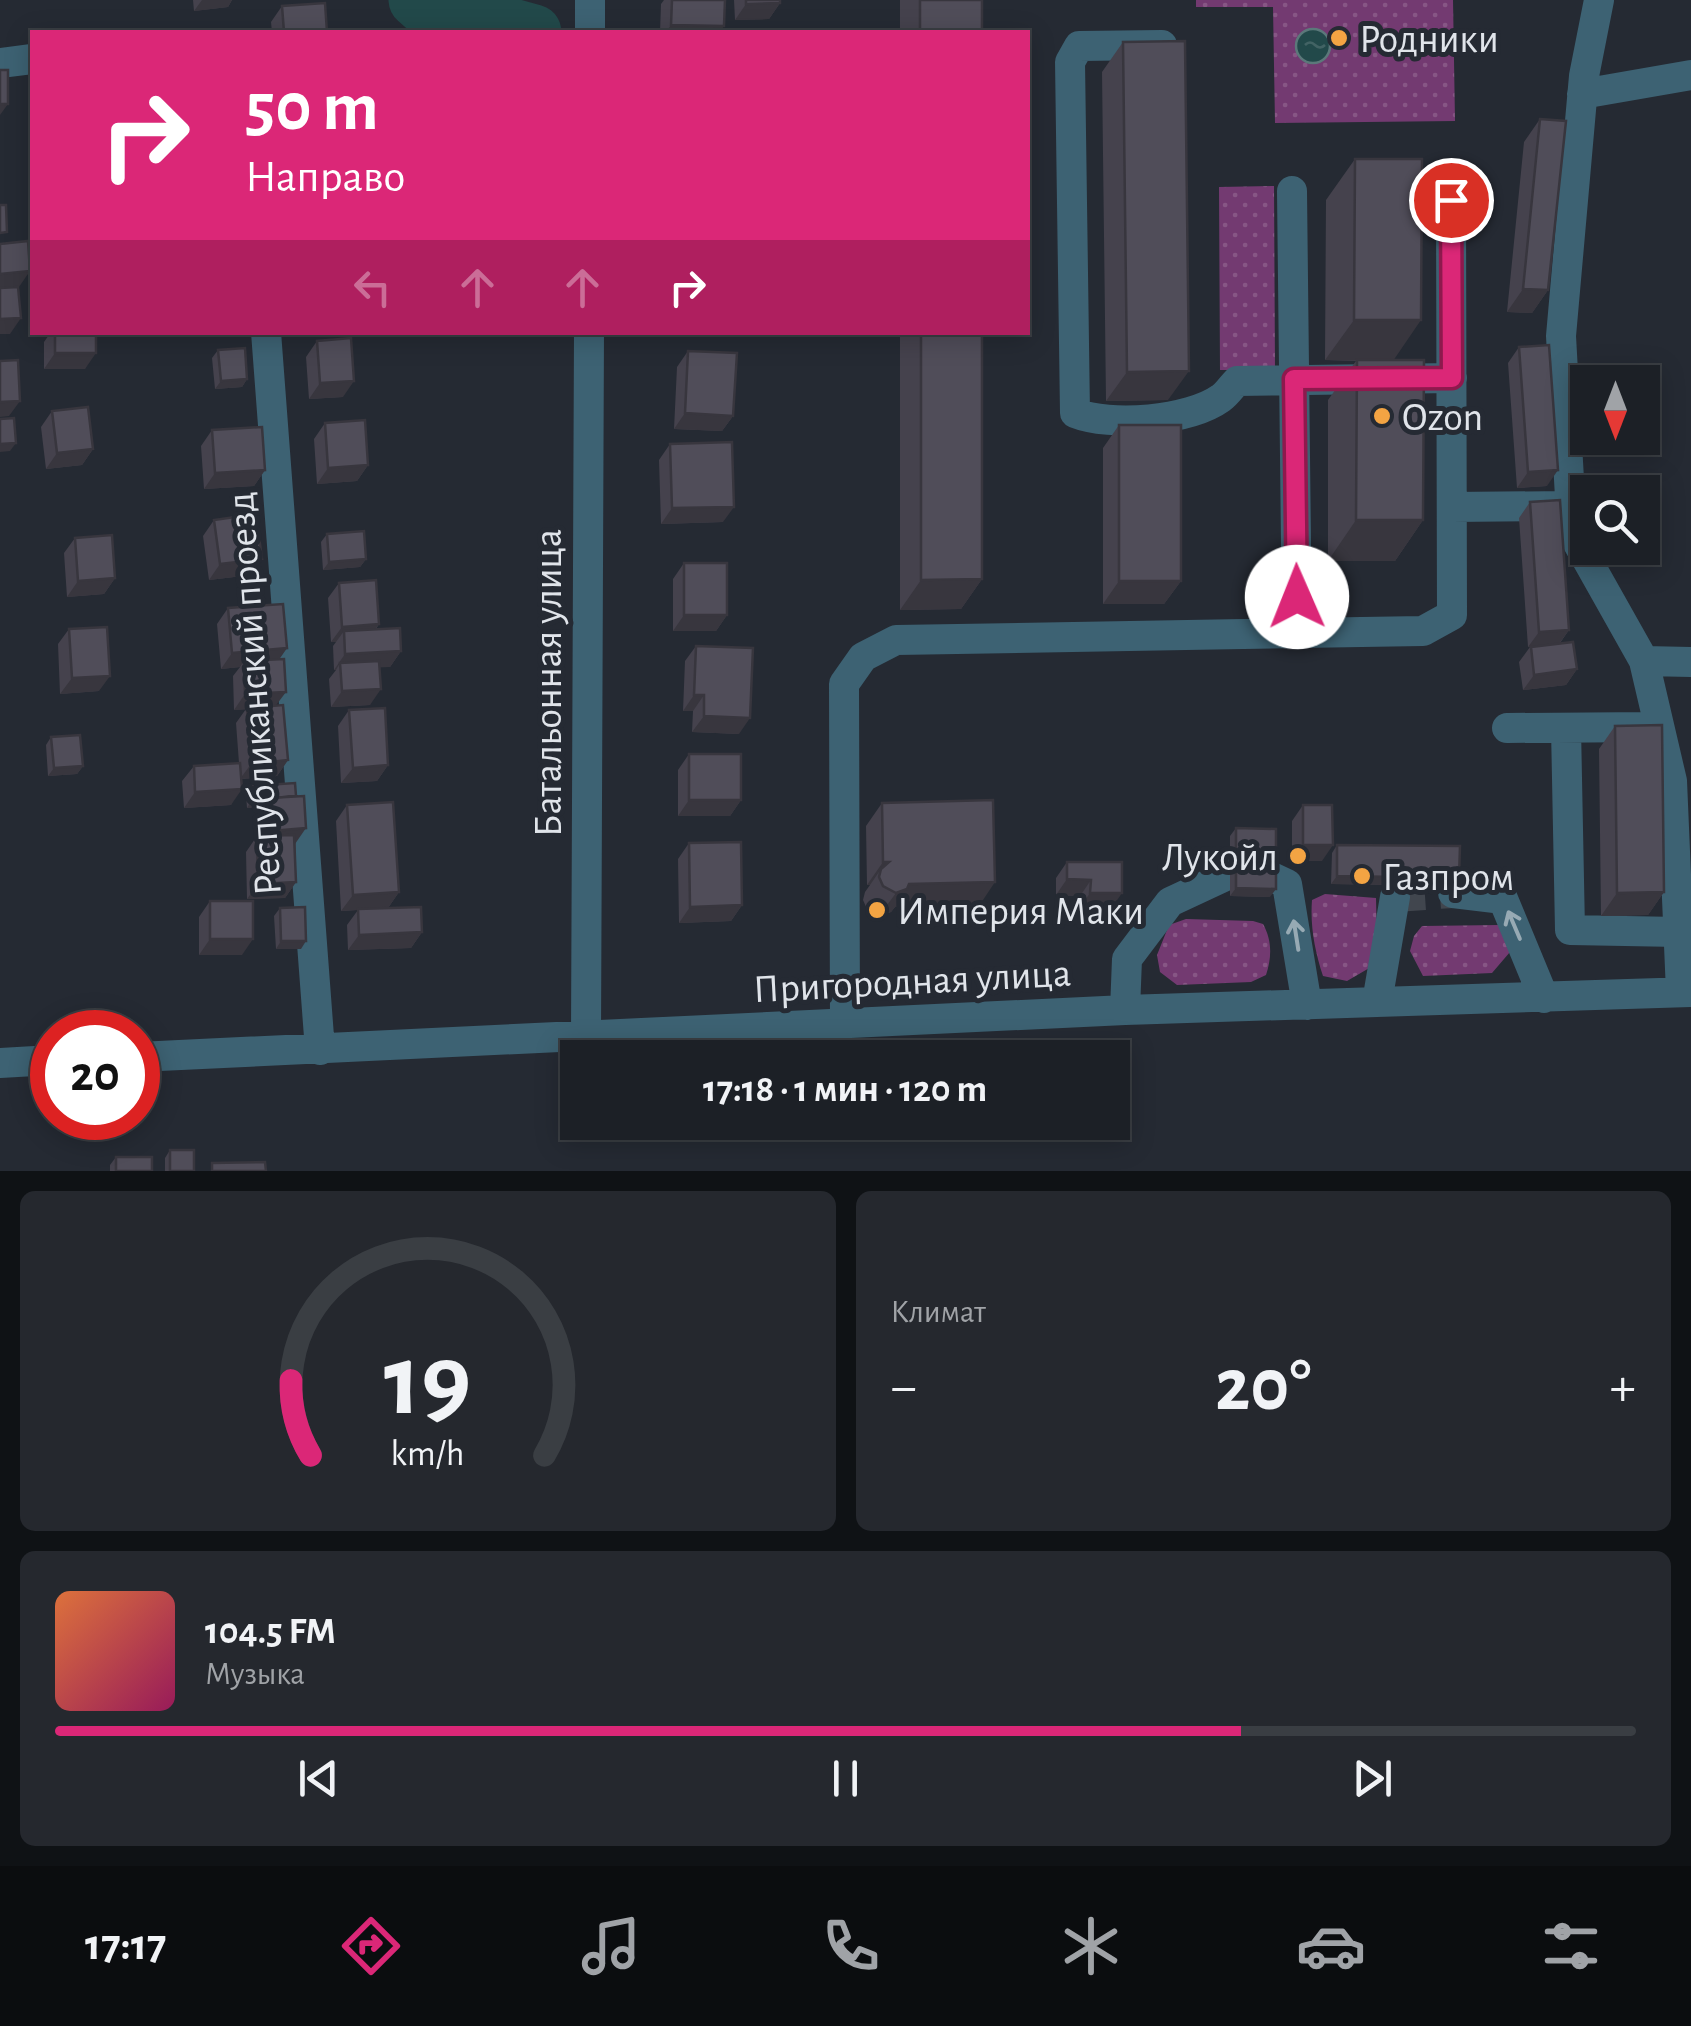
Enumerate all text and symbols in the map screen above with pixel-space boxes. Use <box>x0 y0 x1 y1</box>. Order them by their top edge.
place label: Родники <box>1359 20 1499 60</box>
marker: Родники <box>1328 27 1350 49</box>
icon: right <box>80 70 210 200</box>
text: 50 m <box>245 73 379 143</box>
text: Направо <box>245 155 405 200</box>
pin <box>1409 158 1494 243</box>
icon: arrive <box>1424 173 1479 228</box>
icon: left <box>345 260 400 315</box>
icon: ahead <box>450 260 505 315</box>
icon: ahead <box>555 260 610 315</box>
icon: right <box>660 260 715 315</box>
north arrow <box>1570 365 1660 455</box>
map controls <box>1570 365 1660 565</box>
place label: Ozon <box>1402 398 1483 438</box>
marker: Ozon <box>1371 405 1393 427</box>
button: search <box>1570 475 1660 565</box>
street label: Республиканский проезд <box>221 491 289 897</box>
street label: Батальонная улица <box>529 529 569 837</box>
position arrow <box>1245 545 1349 649</box>
place label: Лукойл <box>1162 838 1278 878</box>
marker: Лукойл <box>1287 845 1309 867</box>
place label: Газпром <box>1382 858 1514 898</box>
marker: Газпром <box>1351 865 1373 887</box>
place label: Империя Маки <box>897 892 1144 932</box>
marker: Империя Маки <box>866 899 888 921</box>
one-way arrow <box>1504 910 1522 941</box>
one-way arrow <box>1286 920 1304 952</box>
street label: Пригородная улица <box>752 954 1072 1010</box>
speed limit sign: 20 <box>30 1010 160 1140</box>
text: 17:18 · 1 мин · 120 m <box>703 1071 987 1109</box>
text: Климат <box>891 1296 986 1328</box>
text: 19 <box>384 1330 472 1434</box>
text: 20° <box>1215 1349 1311 1424</box>
text: − <box>891 1360 917 1415</box>
text: + <box>1610 1360 1636 1415</box>
text: km/h <box>391 1436 465 1472</box>
text: 104.5 FM <box>205 1613 336 1651</box>
text: Музыка <box>205 1658 305 1690</box>
icon: previous <box>291 1751 346 1806</box>
icon: pause <box>818 1751 873 1806</box>
icon: next <box>1345 1751 1400 1806</box>
icon: directions <box>336 1911 406 1981</box>
icon: music <box>576 1911 646 1981</box>
icon: phone <box>816 1911 886 1981</box>
icon: climate <box>1056 1911 1126 1981</box>
icon: car <box>1296 1911 1366 1981</box>
icon: filters <box>1536 1911 1606 1981</box>
text: 17:17 <box>85 1923 167 1968</box>

